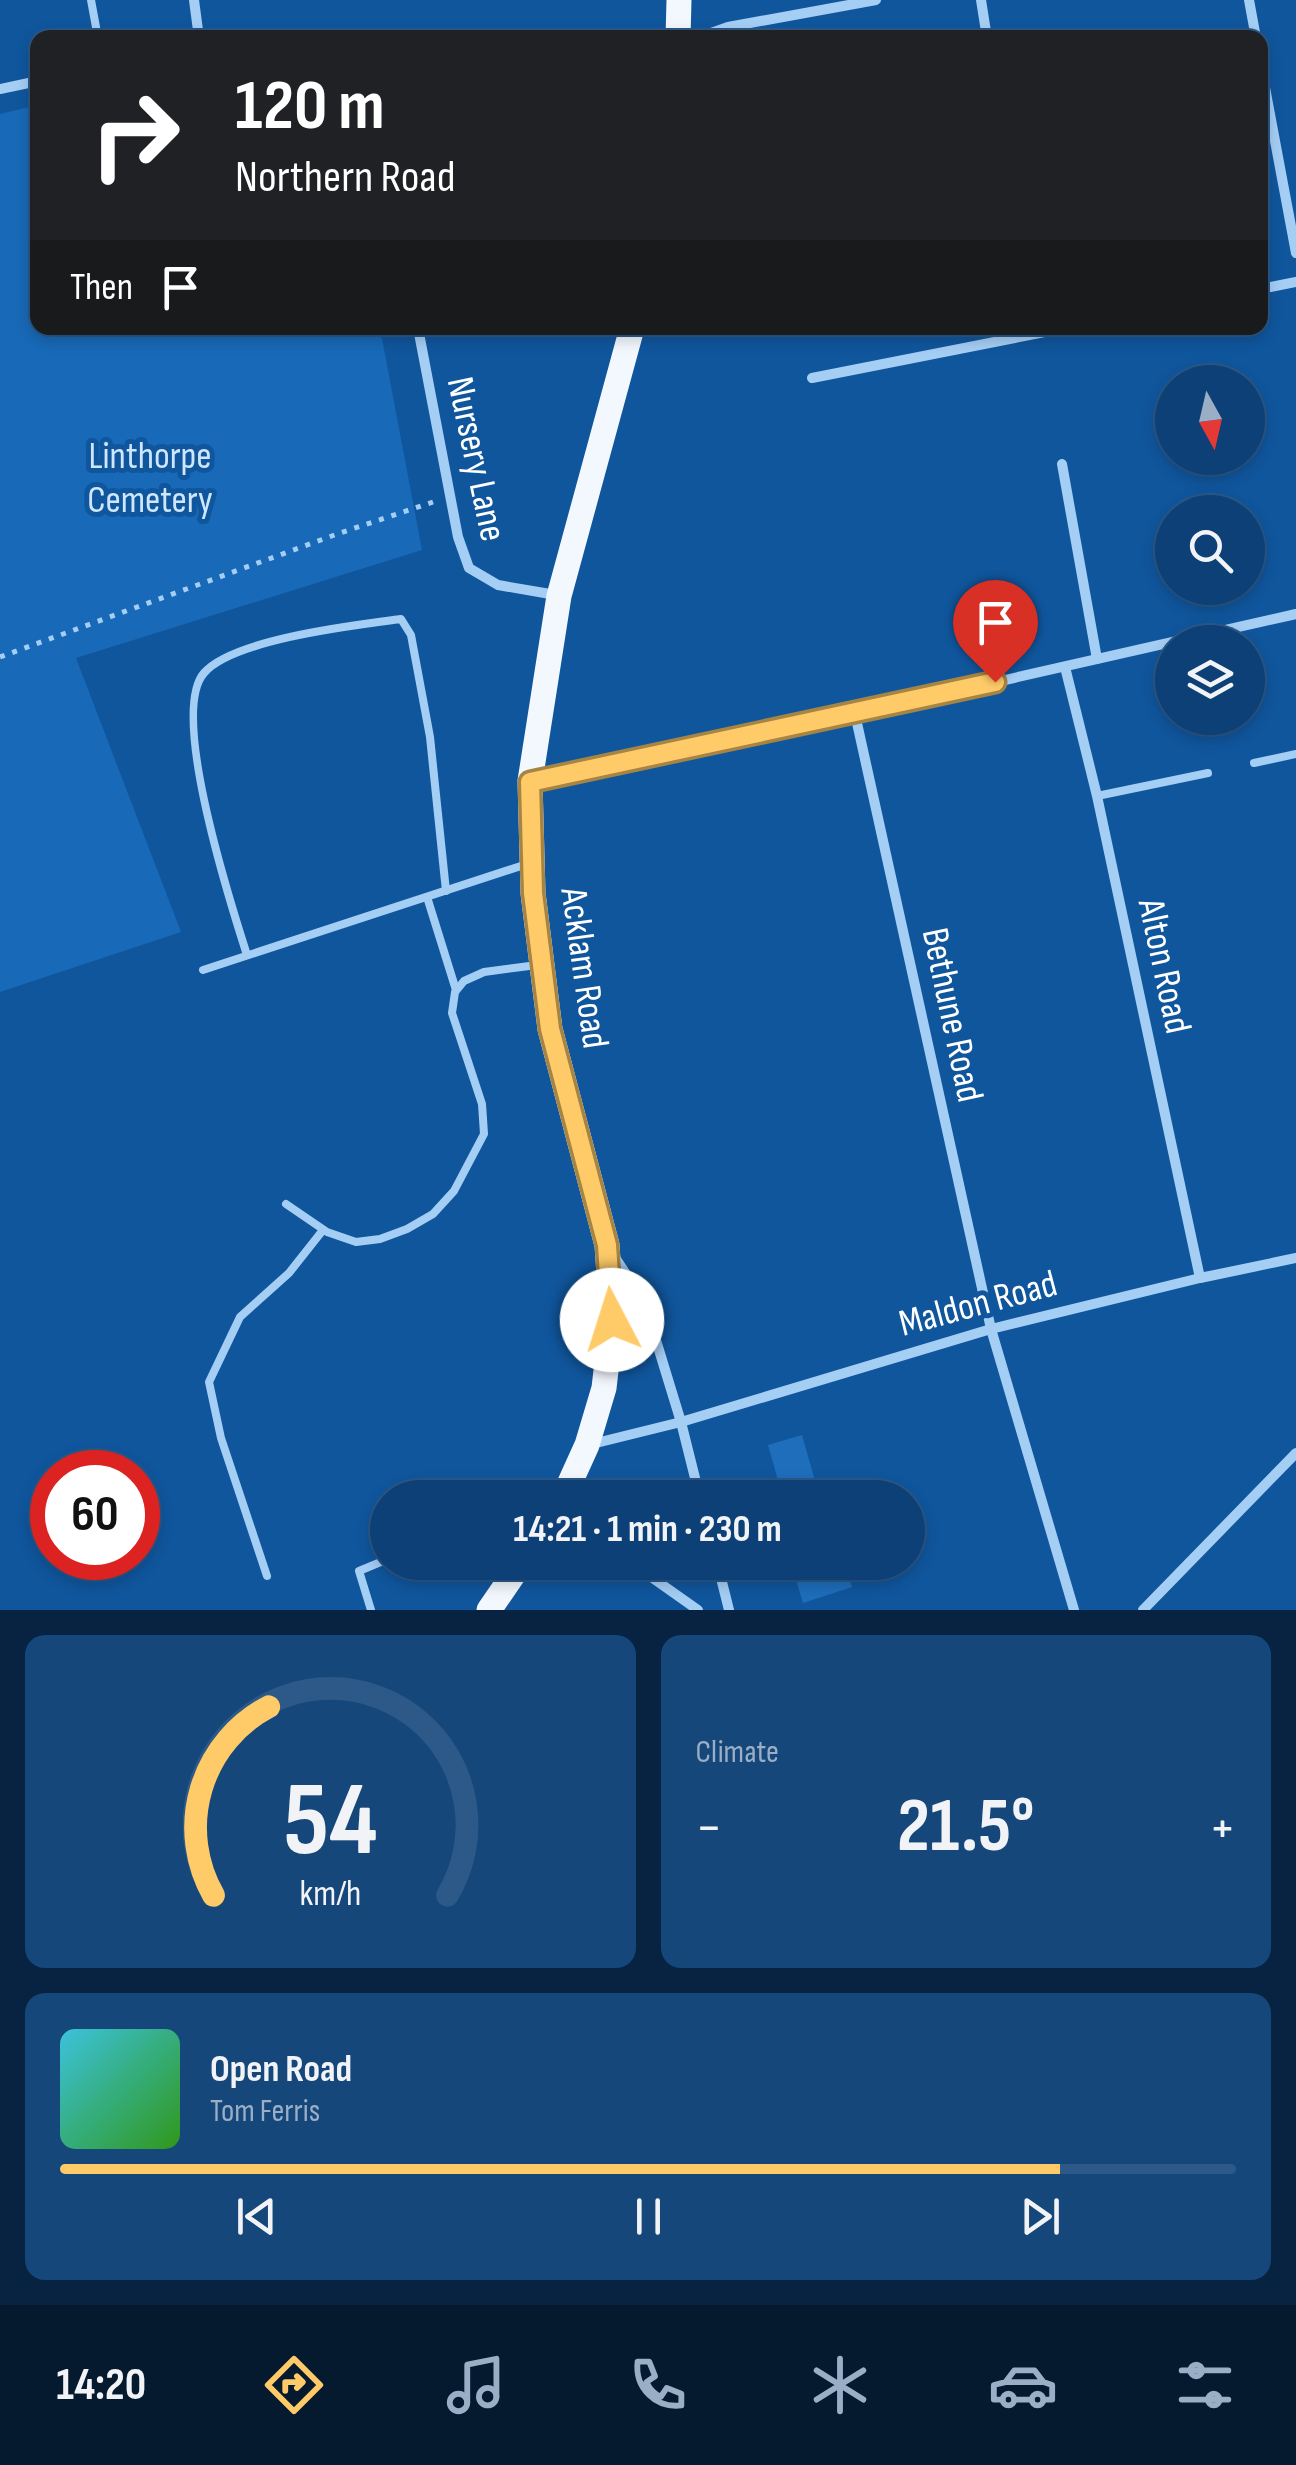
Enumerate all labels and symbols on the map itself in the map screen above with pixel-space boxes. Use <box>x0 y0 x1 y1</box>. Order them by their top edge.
north arrow <box>1155 365 1265 475</box>
street label: Nursery Lane <box>437 373 515 545</box>
park label: Linthorpe Cemetery <box>87 434 213 523</box>
pin <box>953 580 1038 683</box>
street label: Acklam Road <box>550 884 618 1051</box>
street label: Alton Road <box>1128 894 1200 1037</box>
street label: Bethune Road <box>912 924 992 1106</box>
street label: Maldon Road <box>894 1261 1062 1347</box>
position arrow <box>560 1268 664 1372</box>
speed limit sign: 60 <box>30 1450 160 1580</box>

